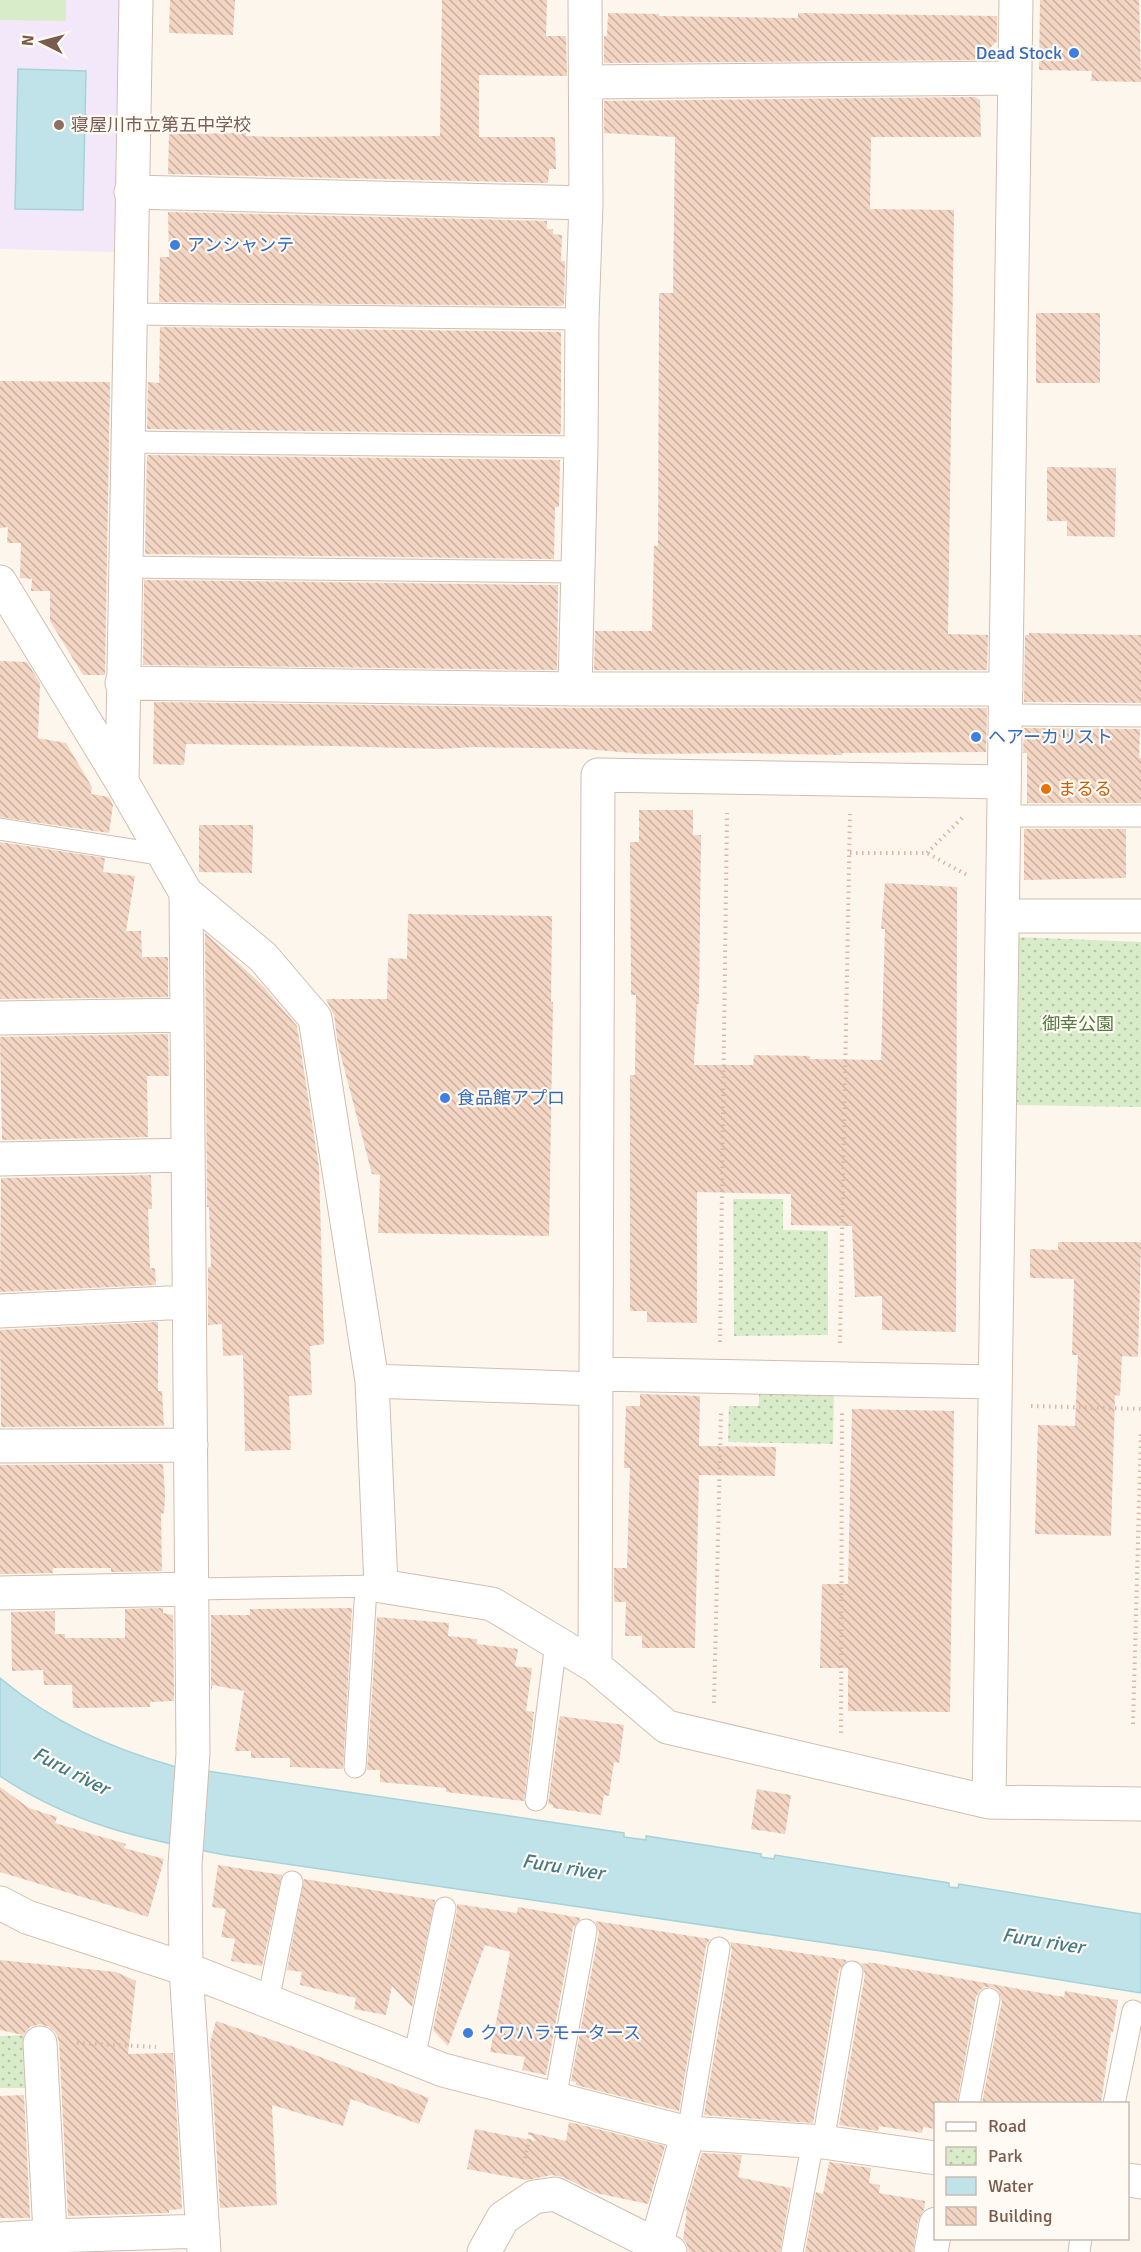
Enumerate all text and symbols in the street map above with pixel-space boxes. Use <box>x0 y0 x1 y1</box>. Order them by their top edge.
north arrow <box>12 12 72 72</box>
text: N <box>18 34 39 47</box>
place label: Dead Stock <box>976 42 1062 64</box>
marker: Dead Stock <box>1067 46 1081 60</box>
place label: 寝屋川市立第五中学校 <box>71 114 251 136</box>
marker: 寝屋川市立第五中学校 <box>52 118 66 132</box>
place label: アンシャンテ <box>187 234 294 256</box>
marker: アンシャンテ <box>168 238 182 252</box>
place label: ヘアーカリスト <box>988 726 1113 748</box>
marker: ヘアーカリスト <box>969 730 983 744</box>
place label: まるる <box>1058 778 1112 800</box>
marker: まるる <box>1039 782 1053 796</box>
park label: 御幸公園 <box>1042 1013 1114 1035</box>
place label: 食品館アプロ <box>457 1087 565 1109</box>
marker: 食品館アプロ <box>438 1091 452 1105</box>
water label: Furu river <box>28 1741 116 1802</box>
water label: Furu river <box>520 1848 608 1886</box>
water label: Furu river <box>1000 1922 1088 1960</box>
place label: クワハラモータース <box>480 2022 641 2044</box>
marker: クワハラモータース <box>461 2026 475 2040</box>
legend <box>934 2102 1129 2240</box>
text: Road <box>988 2115 1027 2137</box>
text: Park <box>988 2145 1023 2167</box>
text: Water <box>988 2175 1034 2197</box>
text: Building <box>988 2205 1052 2227</box>

